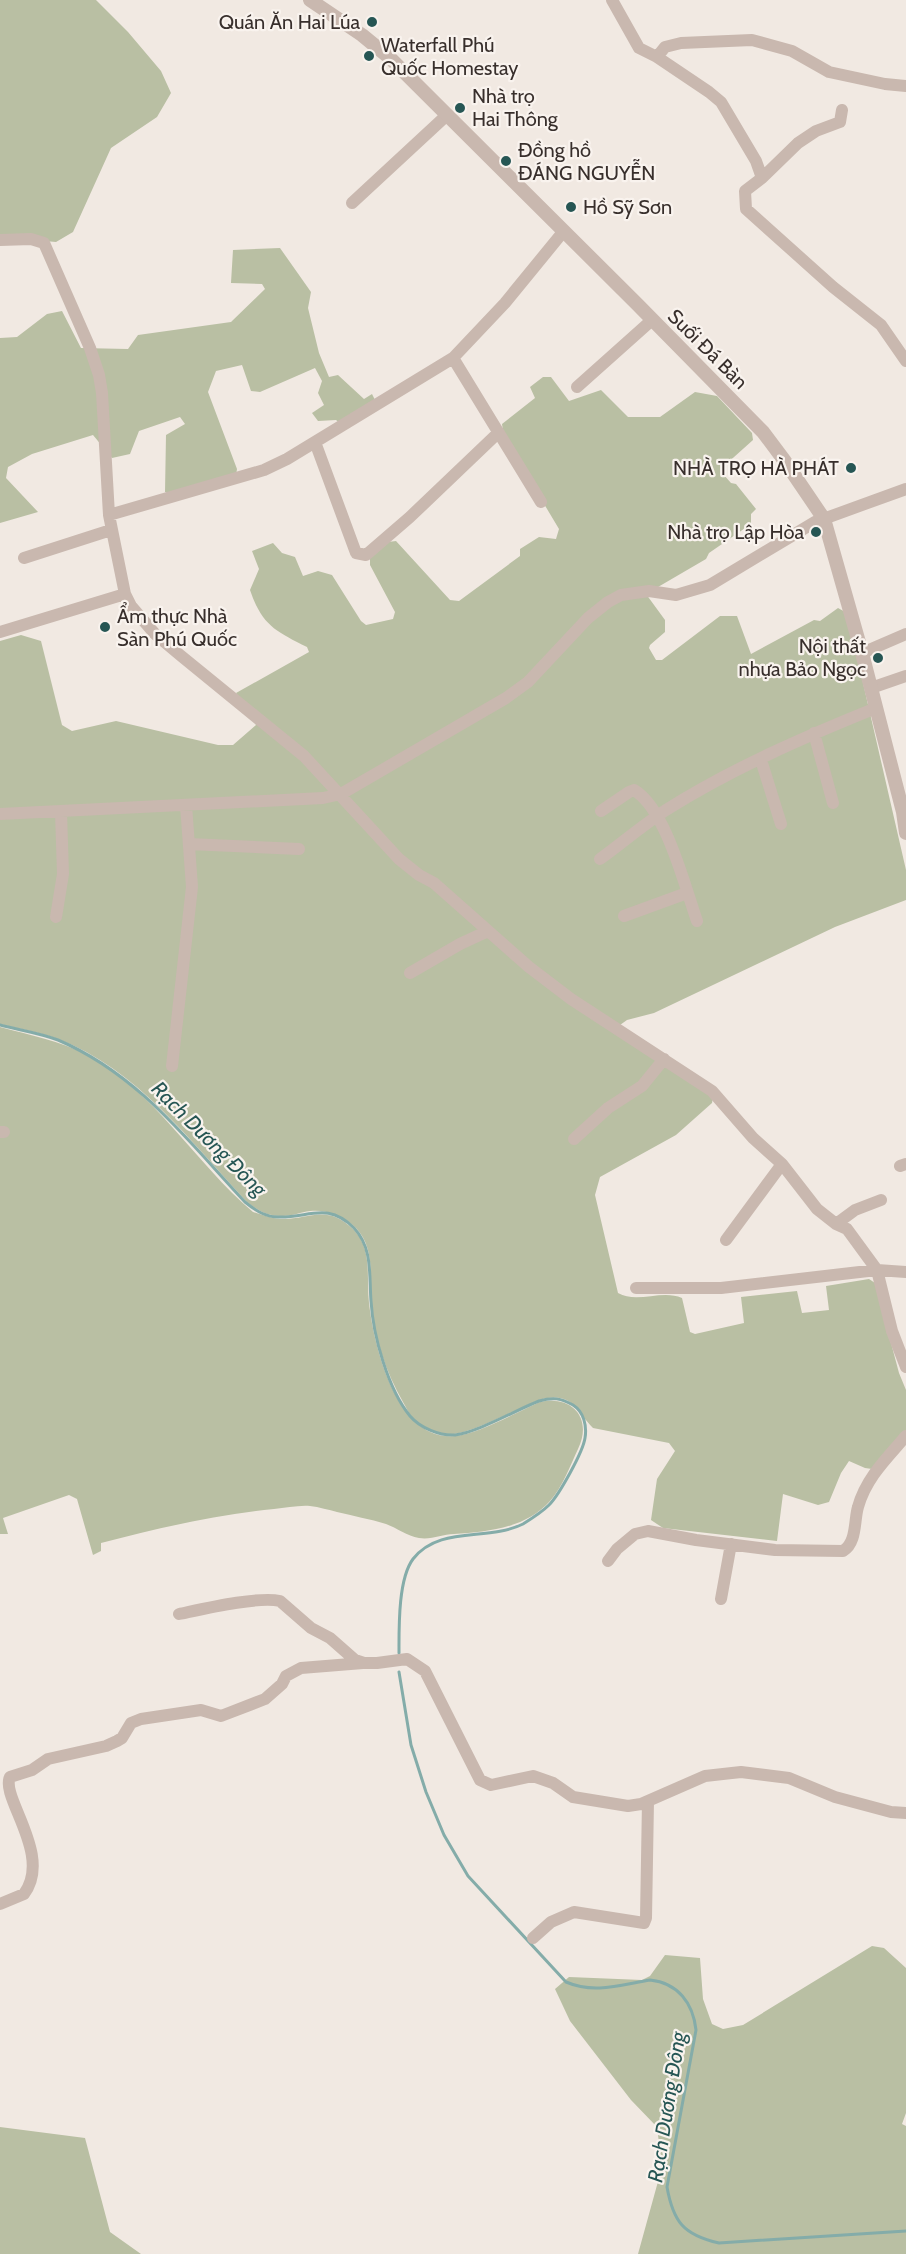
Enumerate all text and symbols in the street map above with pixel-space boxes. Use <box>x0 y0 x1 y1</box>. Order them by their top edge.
place label: Quán Ăn Hai Lúa <box>219 10 360 34</box>
marker: Quán Ăn Hai Lúa <box>365 15 379 29</box>
place label: Waterfall Phú Quốc Homestay <box>381 33 518 80</box>
marker: Waterfall Phú Quốc Homestay <box>362 49 376 63</box>
place label: Nhà trọ Hai Thông <box>472 84 559 131</box>
marker: Nhà trọ Hai Thông <box>453 101 467 115</box>
place label: Đồng hồ ĐÁNG NGUYỄN <box>518 138 655 185</box>
marker: Đồng hồ ĐÁNG NGUYỄN <box>499 154 513 168</box>
place label: Hồ Sỹ Sơn <box>583 195 672 219</box>
marker: Hồ Sỹ Sơn <box>564 200 578 214</box>
street label: Suối Đá Bàn <box>663 304 753 394</box>
place label: NHÀ TRỌ HÀ PHÁT <box>673 456 839 480</box>
marker: NHÀ TRỌ HÀ PHÁT <box>844 461 858 475</box>
place label: Nhà trọ Lập Hòa <box>667 520 804 544</box>
marker: Nhà trọ Lập Hòa <box>809 525 823 539</box>
place label: Ẩm thực Nhà Sàn Phú Quốc <box>117 602 237 651</box>
marker: Ẩm thực Nhà Sàn Phú Quốc <box>98 620 112 634</box>
place label: Nội thất nhựa Bảo Ngọc <box>739 634 866 681</box>
marker: Nội thất nhựa Bảo Ngọc <box>871 651 885 665</box>
water label: Rạch Dương Đông <box>147 1076 273 1202</box>
water label: Rạch Dương Đông <box>642 2028 691 2184</box>

